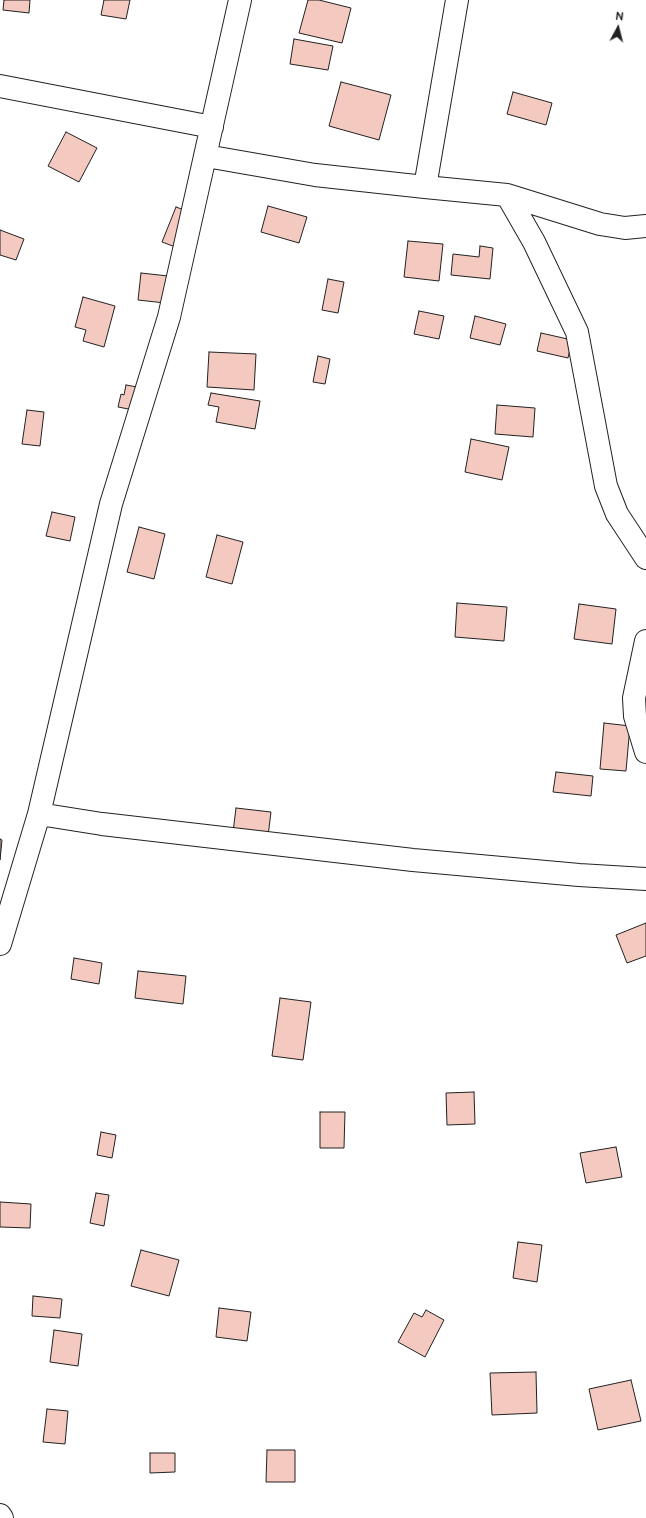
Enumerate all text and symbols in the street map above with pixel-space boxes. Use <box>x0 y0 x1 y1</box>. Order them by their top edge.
north arrow <box>598 8 638 48</box>
text: N <box>615 10 624 23</box>

